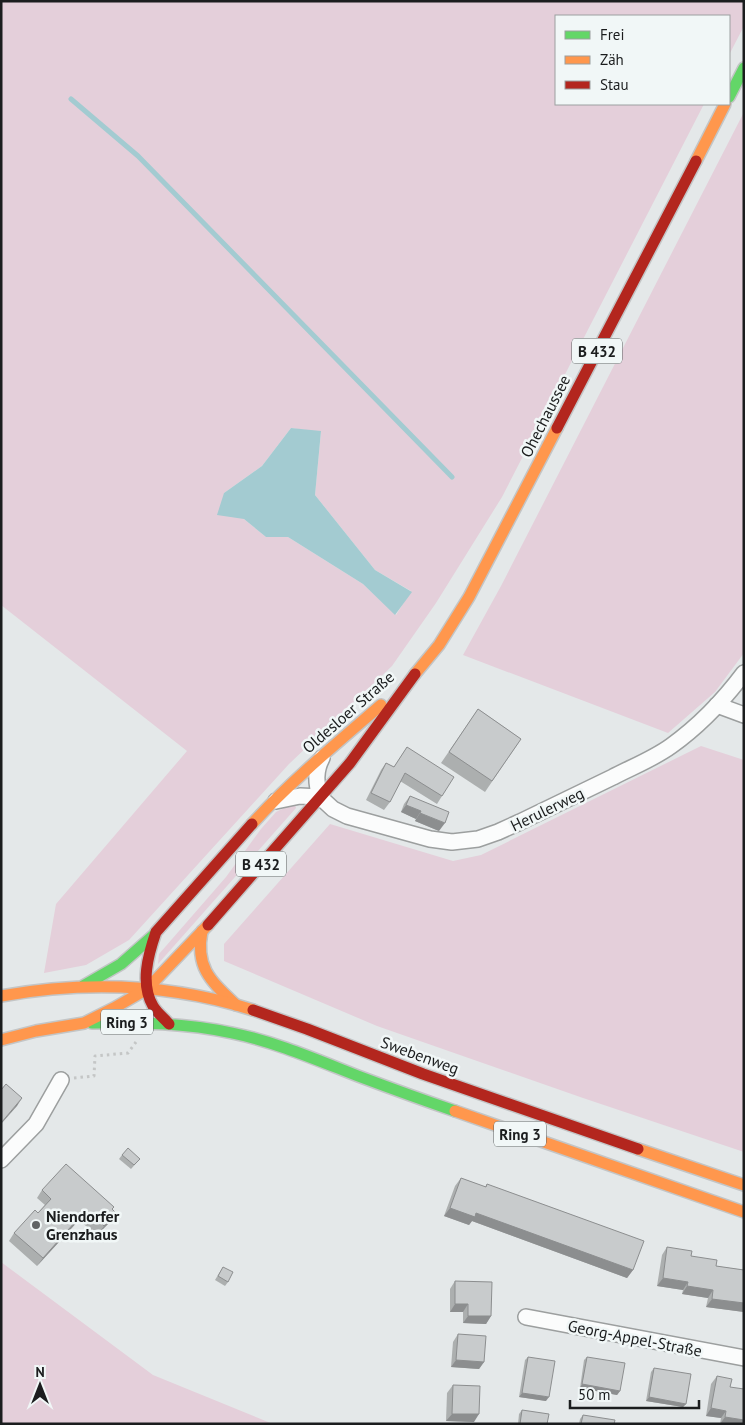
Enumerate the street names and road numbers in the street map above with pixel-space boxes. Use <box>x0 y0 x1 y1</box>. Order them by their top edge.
road number: B 432 <box>572 338 622 364</box>
street label: Ohechaussee <box>516 371 574 461</box>
street label: Oldesloer Straße <box>298 667 398 757</box>
street label: Herulerweg <box>507 783 587 835</box>
road number: B 432 <box>236 852 286 876</box>
road number: Ring 3 <box>101 1010 153 1034</box>
street label: Swebenweg <box>378 1032 462 1078</box>
road number: Ring 3 <box>494 1122 546 1146</box>
street label: Georg-Appel-Straße <box>566 1315 704 1361</box>

